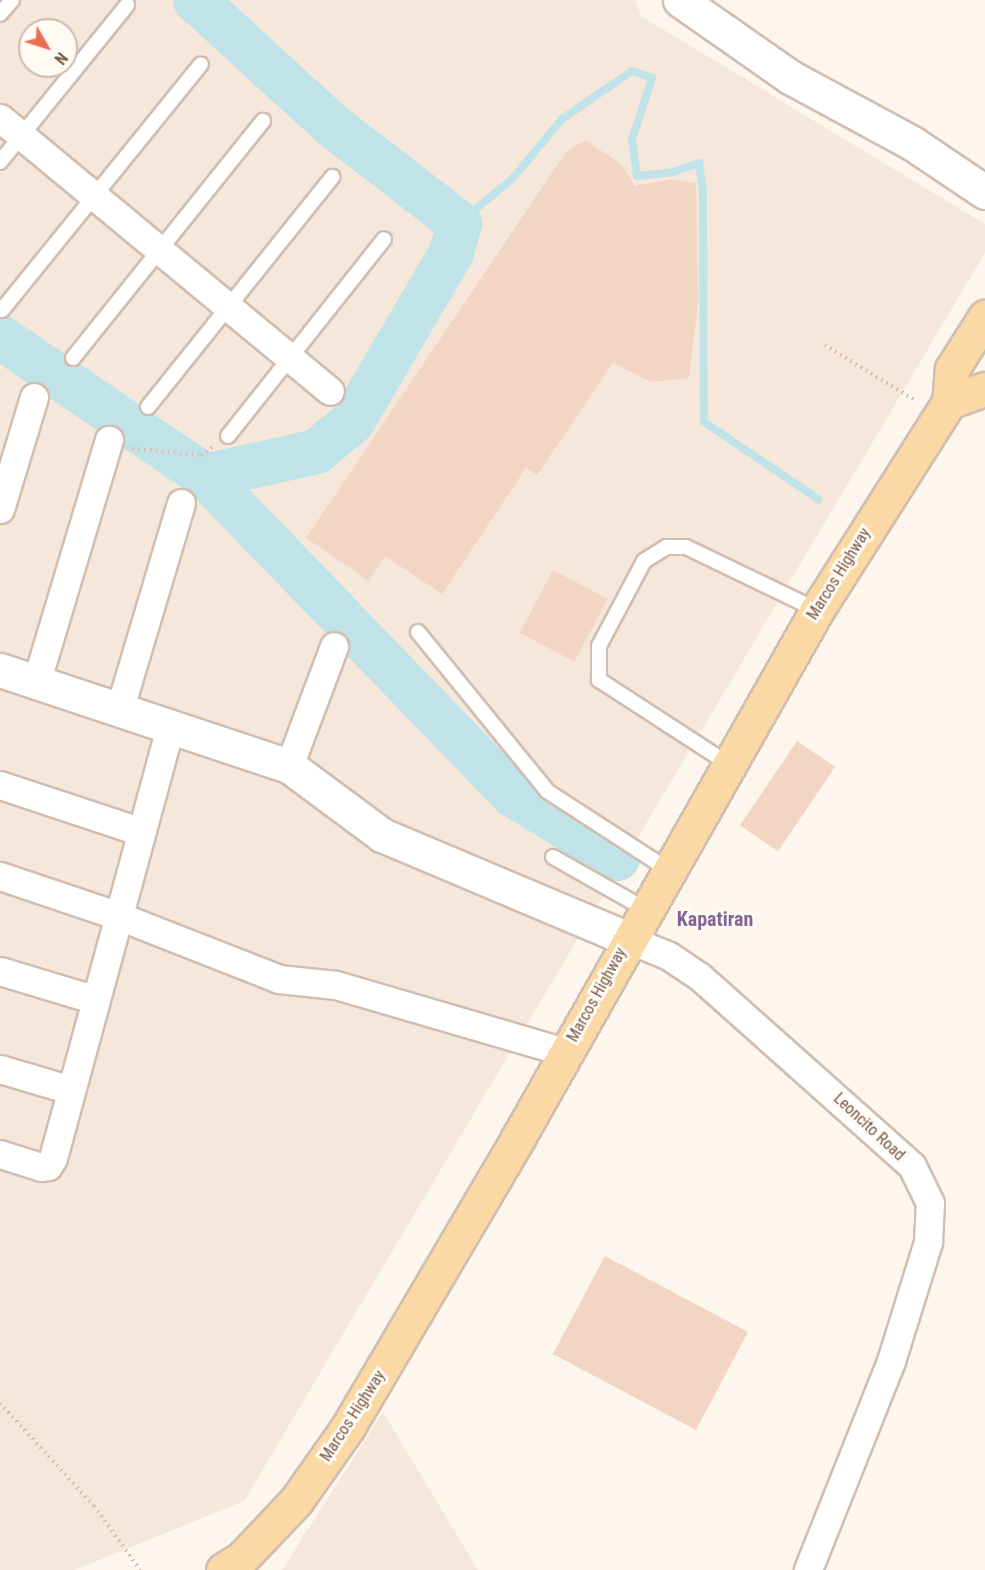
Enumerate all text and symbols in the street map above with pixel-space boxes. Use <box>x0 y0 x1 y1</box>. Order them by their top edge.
north arrow <box>18 18 78 78</box>
text: N <box>50 49 71 68</box>
street label: Marcos Highway <box>803 525 875 623</box>
district label: Kapatiran <box>677 907 753 931</box>
street label: Marcos Highway <box>563 945 631 1045</box>
street label: Leoncito Road <box>829 1089 909 1165</box>
street label: Marcos Highway <box>316 1367 390 1465</box>

